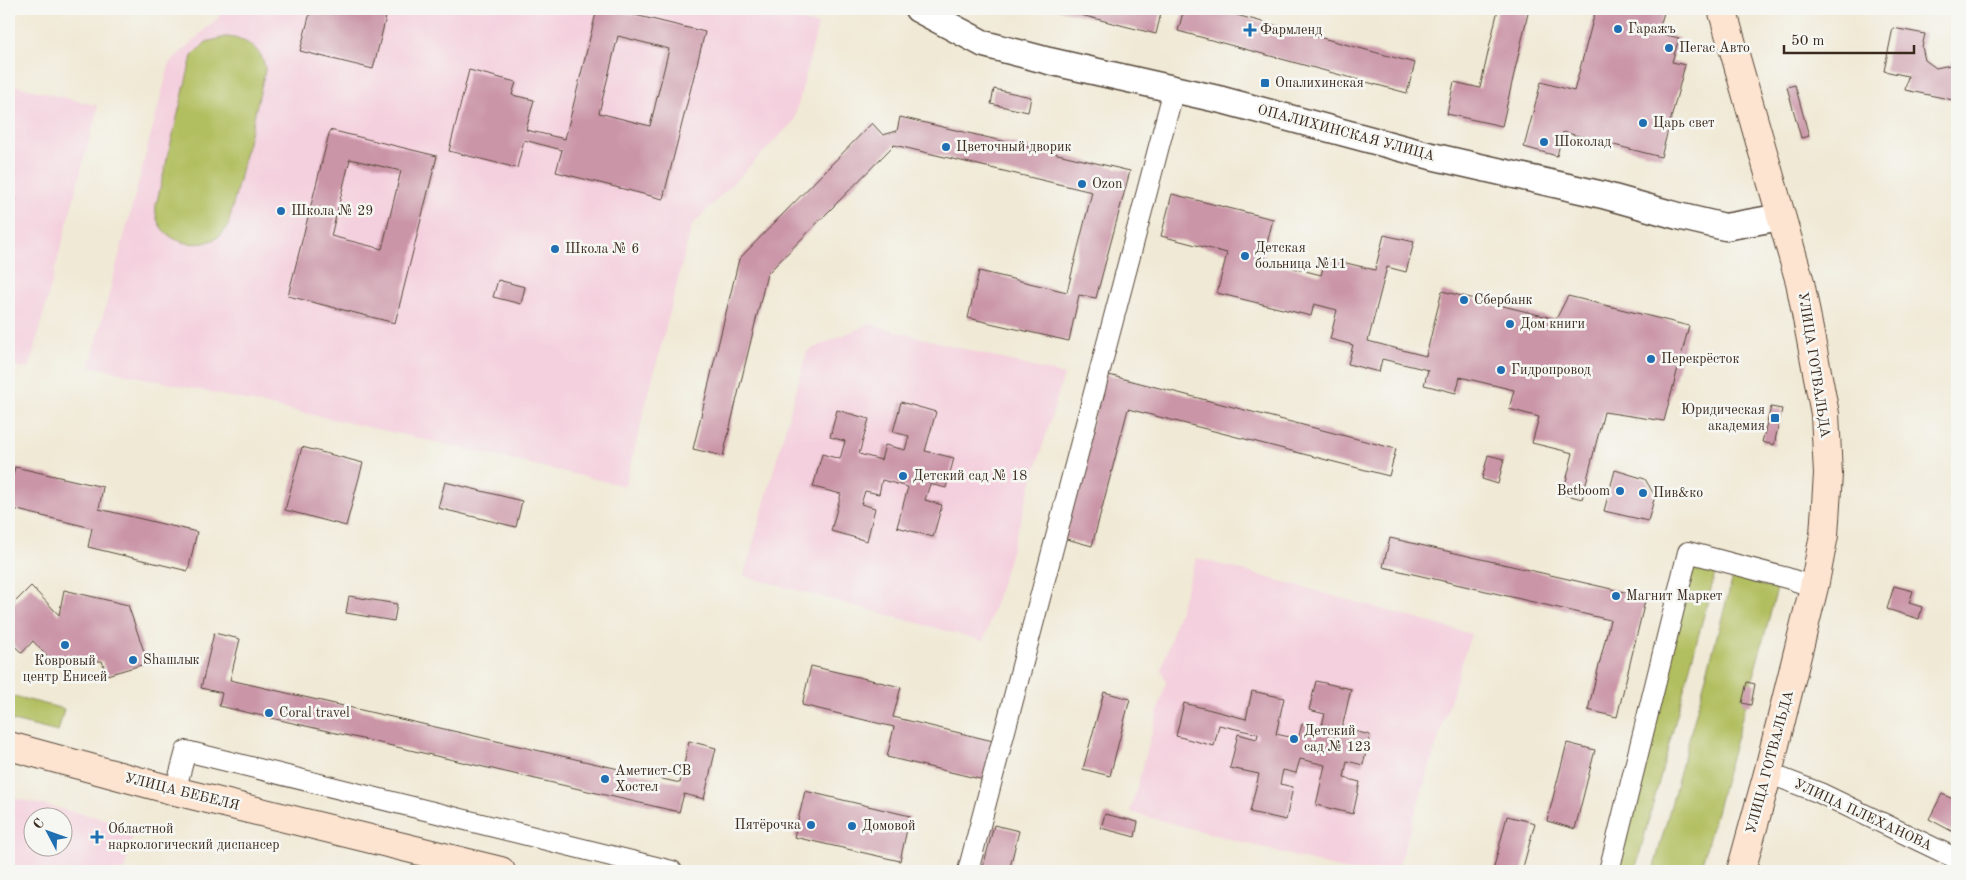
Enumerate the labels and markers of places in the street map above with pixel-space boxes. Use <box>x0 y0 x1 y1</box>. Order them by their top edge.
place label: Гаражъ <box>1628 22 1676 36</box>
place label: Фармленд <box>1260 23 1322 37</box>
marker: Гаражъ <box>1612 23 1624 35</box>
marker: Фармленд <box>1244 24 1256 36</box>
place label: Пегас Авто <box>1679 41 1750 55</box>
marker: Пегас Авто <box>1663 42 1675 54</box>
place label: Опалихинская <box>1275 76 1364 90</box>
marker: Опалихинская <box>1259 77 1271 89</box>
place label: Царь свет <box>1653 116 1715 130</box>
marker: Царь свет <box>1637 117 1649 129</box>
place label: Шоколад <box>1554 135 1611 149</box>
marker: Шоколад <box>1538 136 1550 148</box>
place label: Цветочный дворик <box>956 140 1072 154</box>
marker: Цветочный дворик <box>940 141 952 153</box>
place label: Ozon <box>1092 177 1123 191</box>
marker: Ozon <box>1076 178 1088 190</box>
place label: Школа № 29 <box>291 204 373 218</box>
marker: Школа № 29 <box>275 205 287 217</box>
place label: Детская больница №11 <box>1255 241 1347 271</box>
place label: Школа № 6 <box>565 242 639 256</box>
marker: Школа № 6 <box>549 243 561 255</box>
marker: Детская больница №11 <box>1239 250 1251 262</box>
place label: Сбербанк <box>1474 293 1533 307</box>
marker: Сбербанк <box>1458 294 1470 306</box>
place label: Дом книги <box>1520 317 1585 331</box>
marker: Дом книги <box>1504 318 1516 330</box>
place label: Перекрёсток <box>1661 352 1740 366</box>
marker: Перекрёсток <box>1645 353 1657 365</box>
place label: Гидропровод <box>1511 363 1591 377</box>
marker: Гидропровод <box>1495 364 1507 376</box>
place label: Юридическая академия <box>1681 403 1765 433</box>
marker: Юридическая академия <box>1769 412 1781 424</box>
place label: Детский сад № 18 <box>913 469 1027 483</box>
marker: Детский сад № 18 <box>897 470 909 482</box>
place label: Betboom <box>1557 484 1610 498</box>
marker: Betboom <box>1614 485 1626 497</box>
place label: Пив&ко <box>1653 486 1703 500</box>
marker: Пив&ко <box>1637 487 1649 499</box>
place label: Магнит Маркет <box>1626 589 1723 603</box>
marker: Магнит Маркет <box>1610 590 1622 602</box>
marker: Ковровый центр Енисей <box>59 639 71 651</box>
place label: Shашлык <box>143 653 199 667</box>
place label: Ковровый центр Енисей <box>23 654 107 684</box>
marker: Shашлык <box>127 654 139 666</box>
place label: Coral travel <box>279 706 350 720</box>
marker: Coral travel <box>263 707 275 719</box>
place label: Детский сад № 123 <box>1304 724 1371 754</box>
marker: Детский сад № 123 <box>1288 733 1300 745</box>
place label: Аметист-СВ Хостел <box>615 764 691 794</box>
marker: Аметист-СВ Хостел <box>599 773 611 785</box>
place label: Пятёрочка <box>735 818 801 832</box>
marker: Пятёрочка <box>805 819 817 831</box>
place label: Домовой <box>862 819 916 833</box>
marker: Домовой <box>846 820 858 832</box>
place label: Областной наркологический диспансер <box>108 822 280 852</box>
marker: Областной наркологический диспансер <box>90 830 104 844</box>

